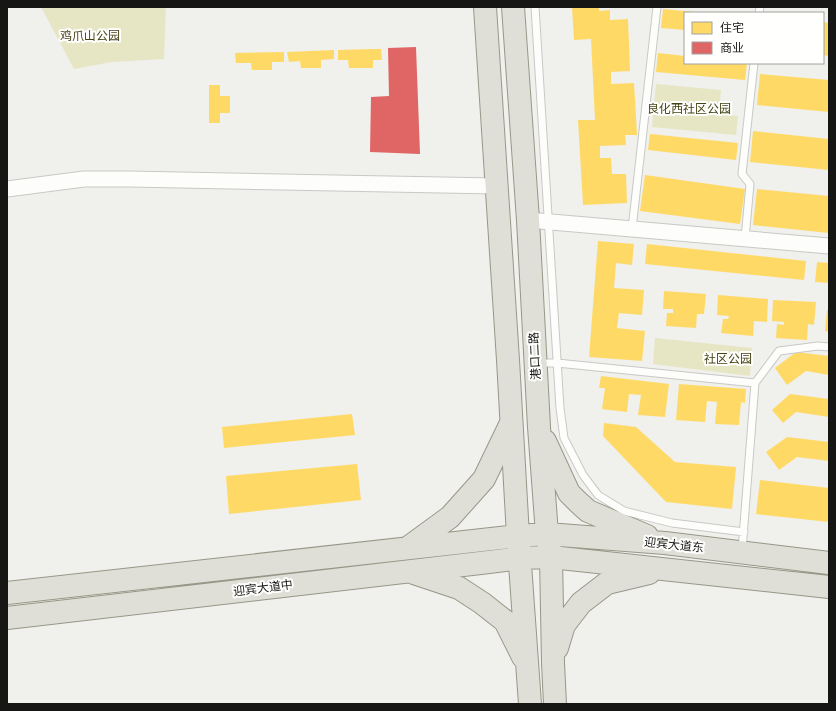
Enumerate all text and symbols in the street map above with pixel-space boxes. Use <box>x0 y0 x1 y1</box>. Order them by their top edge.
legend <box>684 12 824 64</box>
text: 住宅 <box>720 20 744 34</box>
park label: 鸡爪山公园 <box>60 28 120 42</box>
text: 商业 <box>720 40 744 54</box>
park label: 良化西社区公园 <box>647 101 731 115</box>
street label: 港口二路 <box>526 332 542 380</box>
park label: 社区公园 <box>704 351 752 365</box>
street label: 迎宾大道东 <box>644 534 705 554</box>
street label: 迎宾大道中 <box>232 576 294 598</box>

